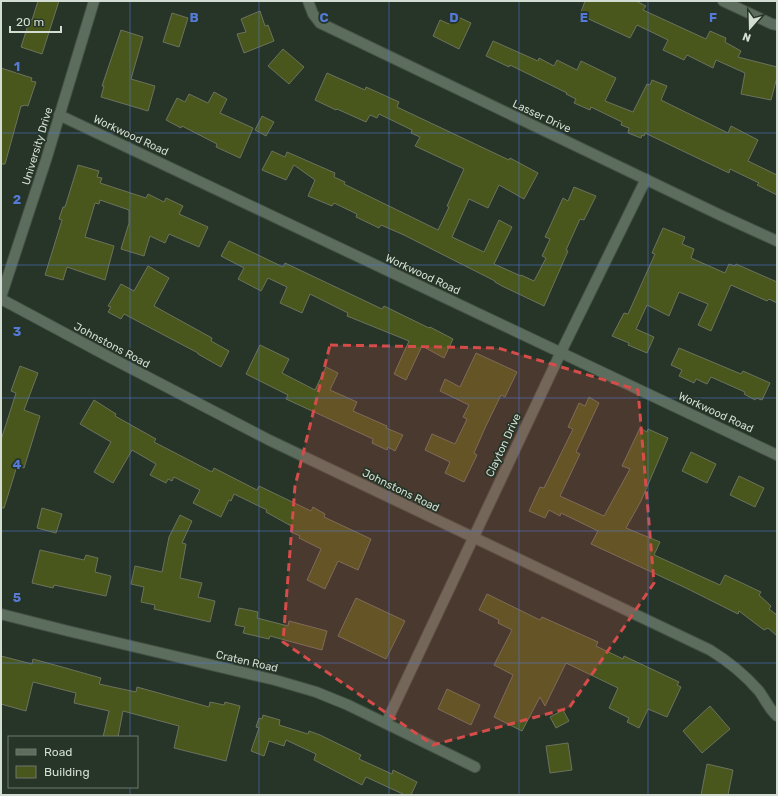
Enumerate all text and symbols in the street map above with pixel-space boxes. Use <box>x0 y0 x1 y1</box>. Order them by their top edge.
scale bar <box>10 8 61 34</box>
north arrow <box>730 8 770 48</box>
text: B <box>189 10 199 25</box>
text: C <box>319 10 329 25</box>
text: D <box>449 10 459 25</box>
text: E <box>580 10 588 25</box>
text: F <box>709 10 717 25</box>
text: 20 m <box>16 15 44 29</box>
text: N <box>741 29 753 44</box>
text: 1 <box>14 59 20 74</box>
street label: Lasser Drive <box>511 97 573 136</box>
street label: University Drive <box>19 106 56 187</box>
street label: Workwood Road <box>91 112 170 159</box>
text: 2 <box>13 192 21 207</box>
street label: Workwood Road <box>383 251 462 298</box>
street label: Johnstons Road <box>72 320 152 371</box>
text: 3 <box>13 324 22 339</box>
street label: Workwood Road <box>676 389 755 436</box>
street label: Clayton Drive <box>483 411 524 479</box>
text: 4 <box>13 457 22 472</box>
street label: Johnstons Road <box>360 466 441 515</box>
text: 5 <box>13 590 21 605</box>
street label: Craten Road <box>215 648 279 675</box>
legend <box>8 736 138 788</box>
text: Road <box>44 745 72 759</box>
text: Building <box>44 765 90 779</box>

